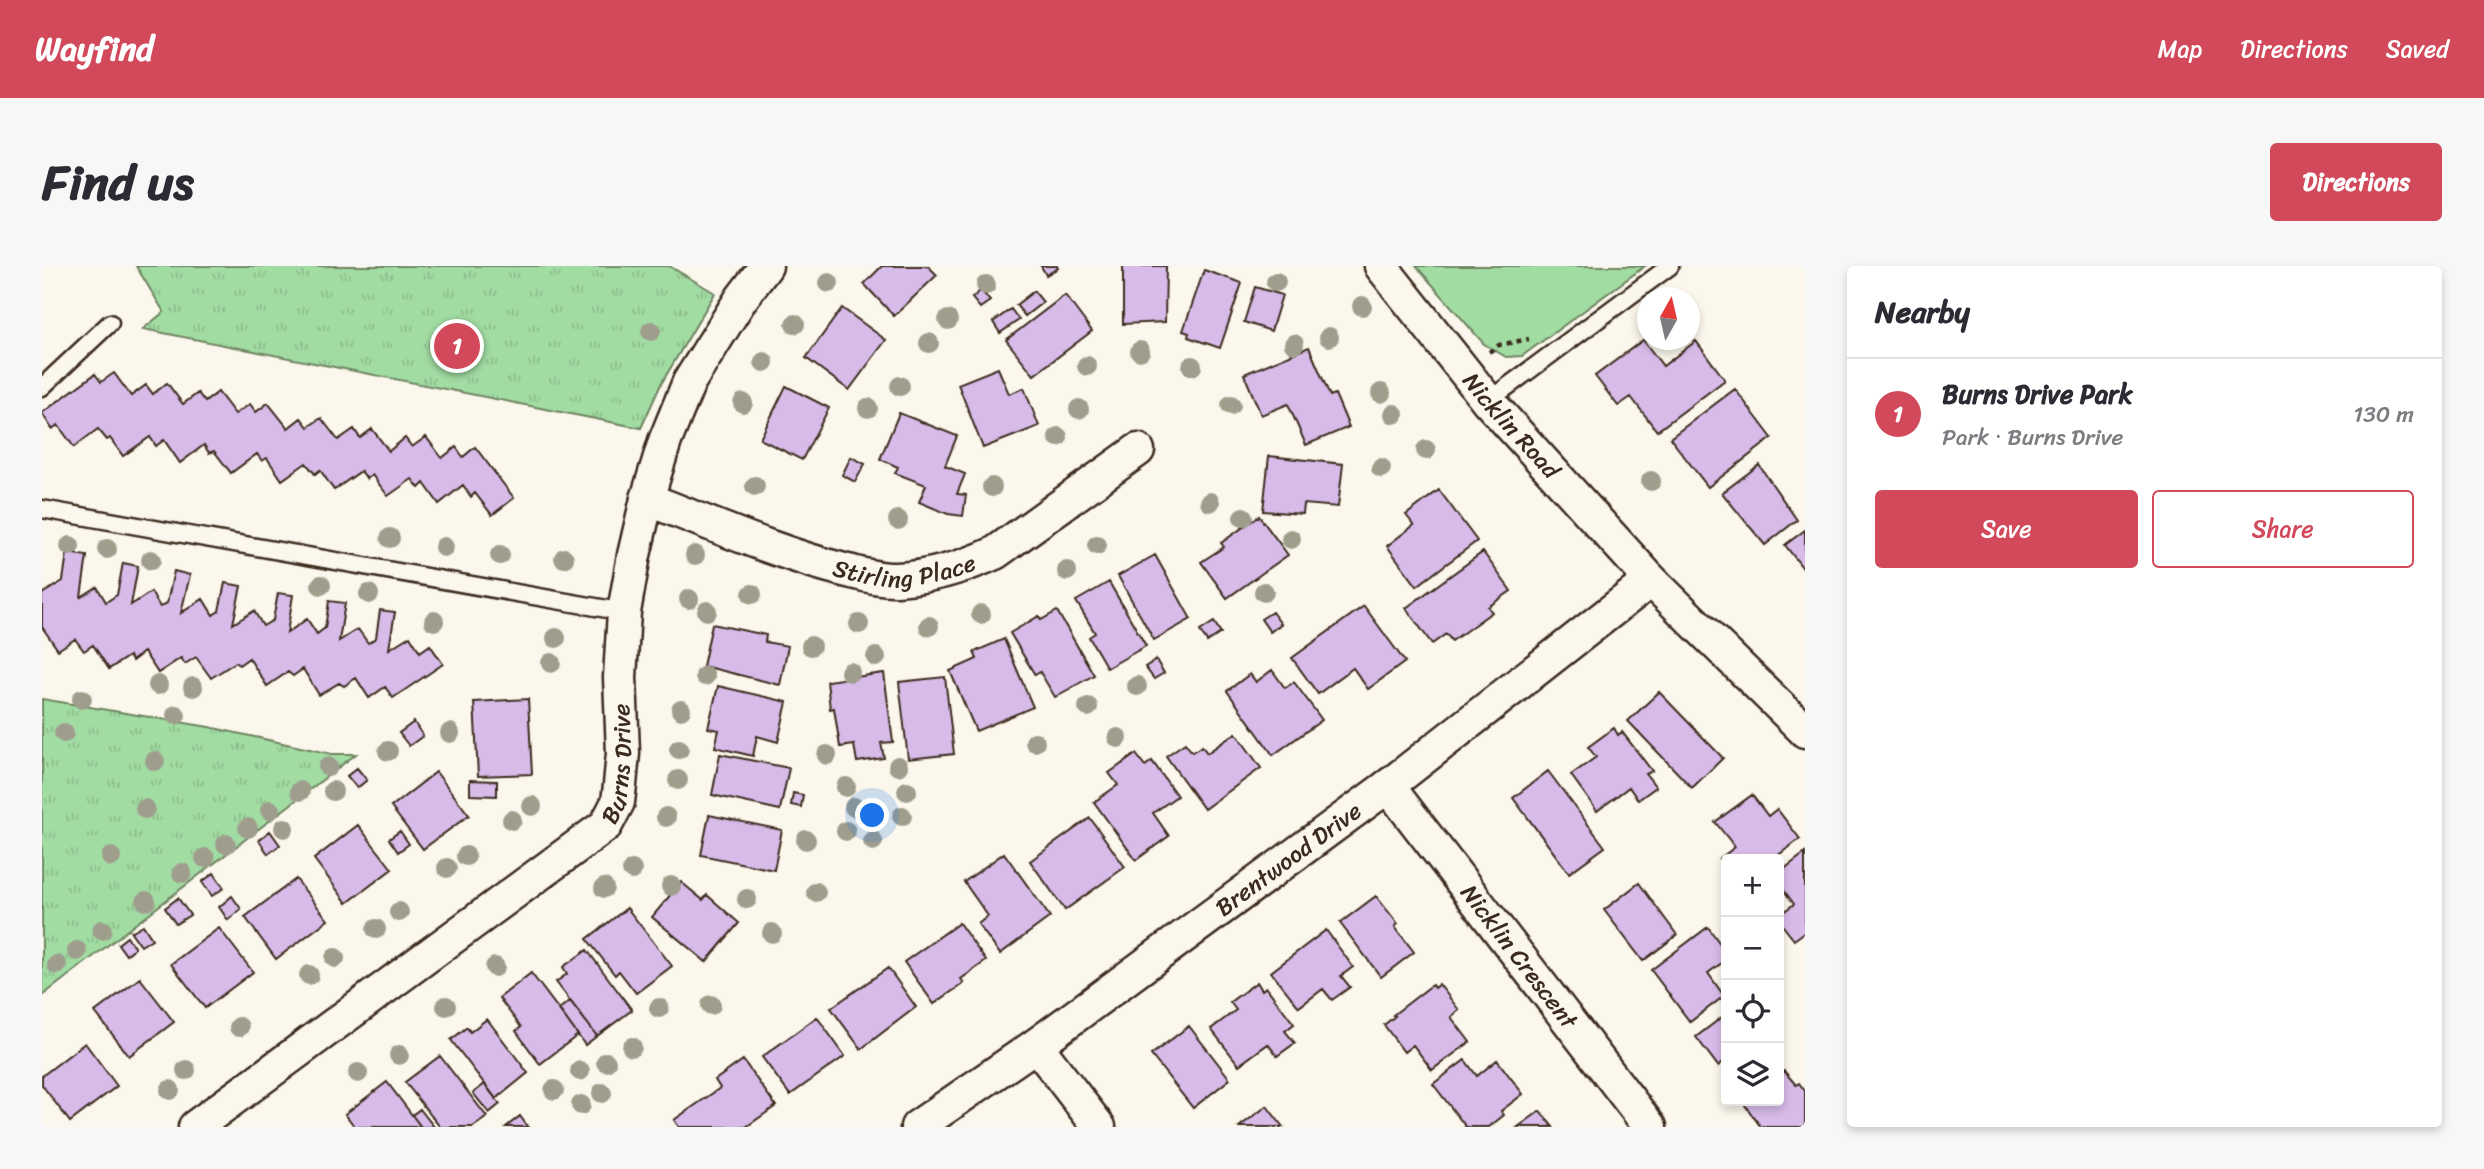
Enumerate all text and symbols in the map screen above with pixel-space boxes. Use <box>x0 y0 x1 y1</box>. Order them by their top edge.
text: Wayfind <box>35 20 154 78</box>
text: Map <box>2158 28 2202 70</box>
text: Directions <box>2240 28 2348 70</box>
text: Saved <box>2386 28 2449 70</box>
text: Find us <box>42 139 194 226</box>
button: Directions <box>2270 143 2442 221</box>
text: Nearby <box>1875 285 1970 339</box>
north arrow <box>1637 287 1700 350</box>
pin: 1 <box>434 320 480 372</box>
street label: Nicklin Road <box>1452 363 1572 490</box>
text: Burns Drive Park <box>1942 371 2132 417</box>
text: 1 <box>1893 394 1903 435</box>
text: 130 m <box>2353 394 2414 435</box>
text: Park · Burns Drive <box>1942 417 2123 458</box>
button: Save <box>1875 490 2138 568</box>
button: Share <box>2152 490 2414 568</box>
street label: Stirling Place <box>828 542 982 600</box>
street label: Burns Drive <box>589 703 644 832</box>
street label: Brentwood Drive <box>1206 791 1371 928</box>
your location <box>855 798 889 832</box>
map controls <box>1721 854 1784 1106</box>
button: + <box>1721 854 1784 917</box>
street label: Nicklin Crescent <box>1449 875 1589 1039</box>
button: − <box>1721 917 1784 980</box>
button: locate <box>1721 980 1784 1043</box>
button: layers <box>1721 1043 1784 1106</box>

